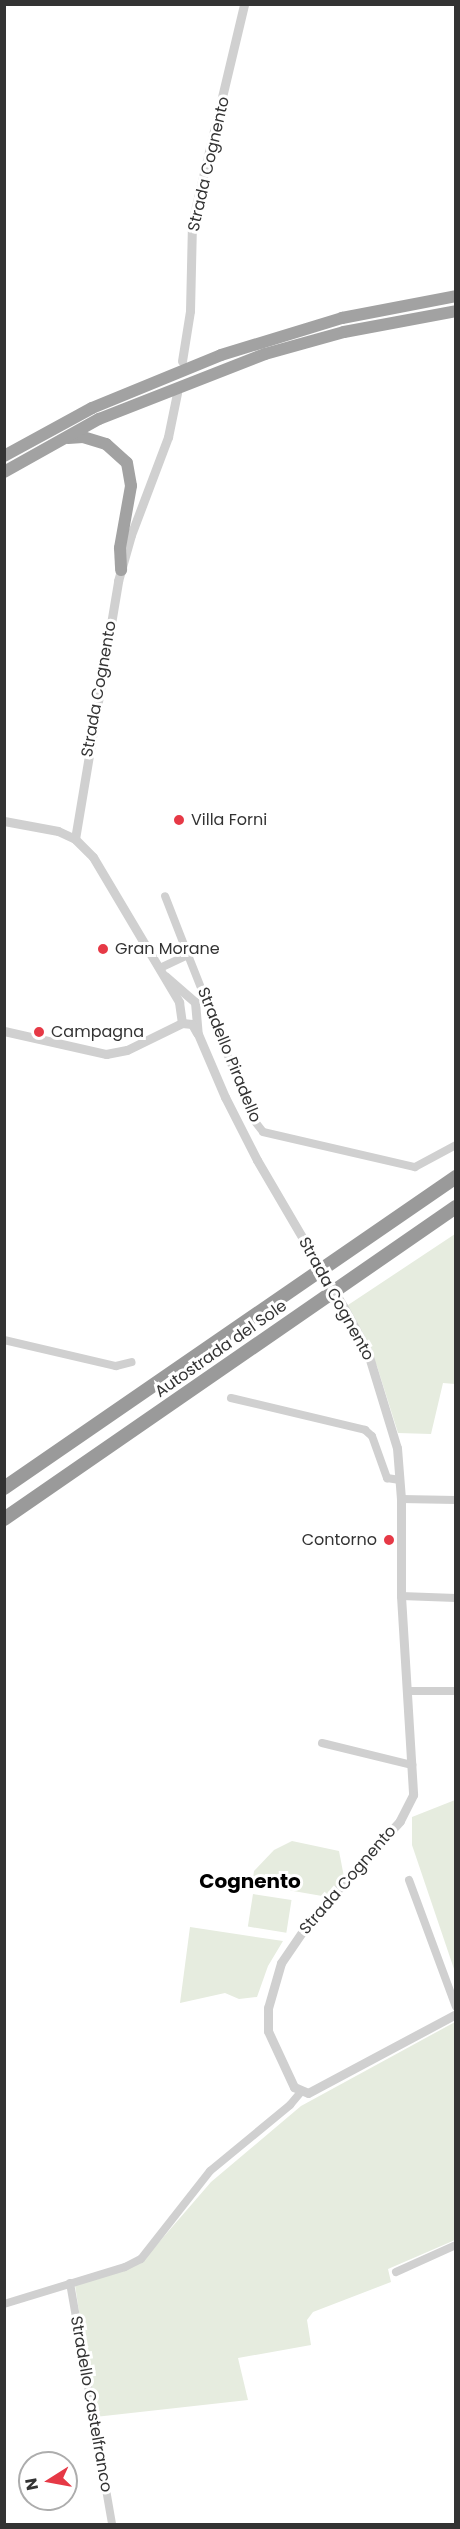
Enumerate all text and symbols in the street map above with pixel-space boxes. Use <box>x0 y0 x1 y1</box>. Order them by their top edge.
street label: Strada Cognento <box>184 95 234 233</box>
street label: Strada Cognento <box>78 619 120 759</box>
place label: Villa Forni <box>191 810 267 830</box>
marker: Villa Forni <box>172 813 186 827</box>
place label: Gran Morane <box>115 939 220 959</box>
marker: Gran Morane <box>96 942 110 956</box>
street label: Stradello Piradello <box>193 985 265 1125</box>
place label: Campagna <box>51 1022 144 1042</box>
marker: Campagna <box>32 1025 46 1039</box>
street label: Strada Cognento <box>294 1234 378 1364</box>
street label: Autostrada del Sole <box>151 1296 291 1402</box>
place label: Contorno <box>302 1530 377 1550</box>
marker: Contorno <box>382 1533 396 1547</box>
street label: Strada Cognento <box>296 1822 400 1938</box>
district label: Cognento <box>199 1869 301 1893</box>
street label: Stradello Castelfranco <box>66 2314 116 2494</box>
north arrow <box>18 2451 78 2511</box>
text: N <box>19 2476 44 2492</box>

